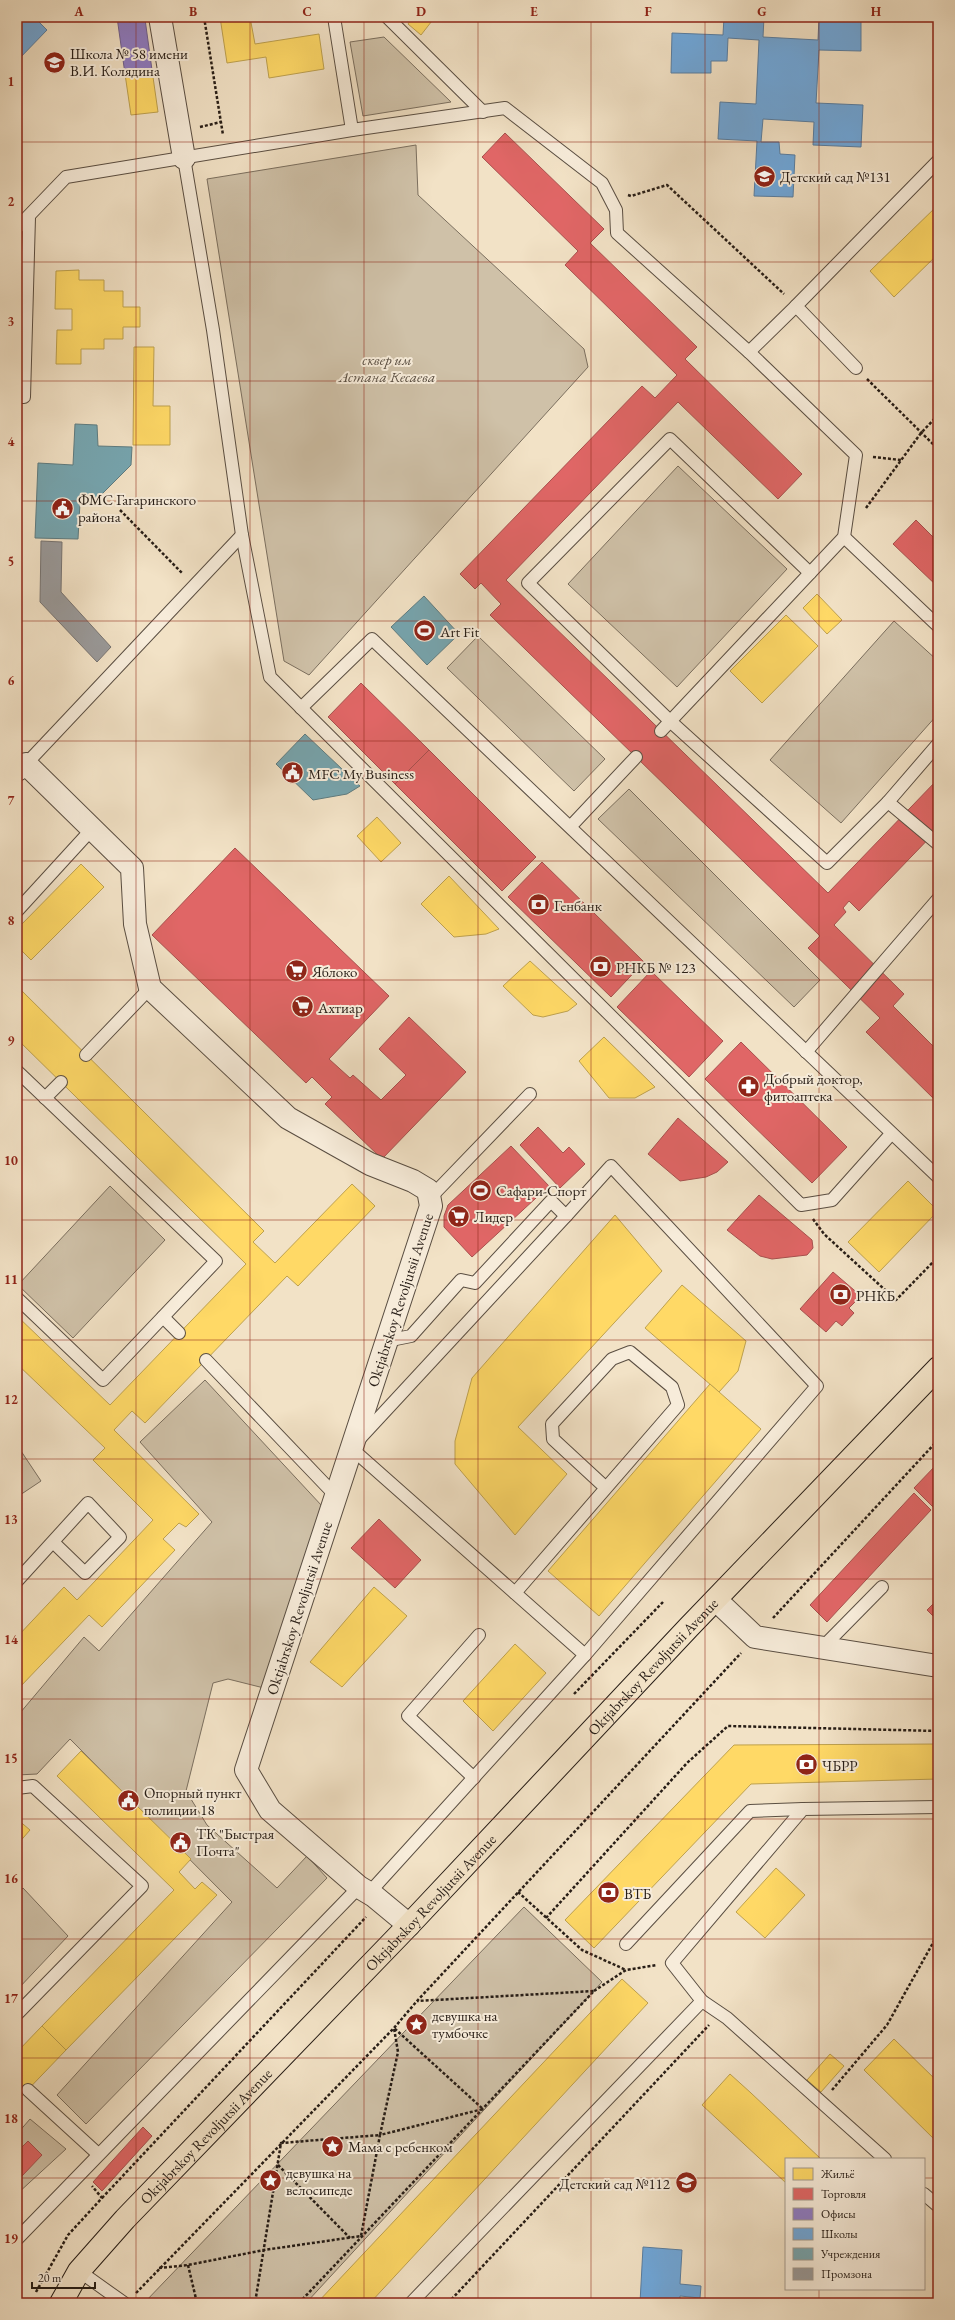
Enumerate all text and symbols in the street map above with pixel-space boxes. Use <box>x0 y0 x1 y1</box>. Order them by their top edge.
text: A <box>73 3 84 20</box>
text: B <box>189 3 197 20</box>
text: C <box>302 3 312 20</box>
text: D <box>416 3 426 20</box>
text: E <box>530 3 538 20</box>
text: F <box>644 3 652 20</box>
text: G <box>757 3 767 20</box>
text: H <box>871 3 882 20</box>
place label: Школа № 58 имени В.И. Колядина <box>70 44 188 80</box>
school or university icon: Школа № 58 имени В.И. Колядина <box>42 49 68 75</box>
text: 1 <box>8 73 15 90</box>
school or university icon: Детский сад №131 <box>751 163 777 189</box>
place label: Детский сад №131 <box>780 167 891 186</box>
text: 2 <box>8 193 15 210</box>
text: 3 <box>8 313 15 330</box>
park label: сквер им Астана Кесаева <box>338 350 435 386</box>
text: 4 <box>8 433 15 450</box>
place label: ФМС Гагаринского района <box>78 490 196 526</box>
public building icon: ФМС Гагаринского района <box>49 495 75 521</box>
text: 5 <box>8 553 14 570</box>
sports icon: Art Fit <box>412 618 438 644</box>
place label: Art Fit <box>439 622 479 641</box>
text: 6 <box>8 672 15 689</box>
public building icon: MFC My Business <box>279 760 305 786</box>
place label: MFC My Business <box>308 764 414 783</box>
text: 7 <box>8 792 15 809</box>
bank icon: Генбанк <box>526 892 552 918</box>
place label: Генбанк <box>554 896 602 915</box>
text: 8 <box>8 912 15 929</box>
bank icon: РНКБ № 123 <box>588 954 614 980</box>
supermarket icon: Яблоко <box>284 958 310 984</box>
place label: РНКБ № 123 <box>616 958 696 977</box>
place label: Яблоко <box>311 962 358 981</box>
supermarket icon: Ахтиар <box>290 994 316 1020</box>
place label: Ахтиар <box>317 998 363 1017</box>
text: 9 <box>8 1032 15 1049</box>
place label: Добрый доктор, фитоаптека <box>764 1069 863 1105</box>
pharmacy icon: Добрый доктор, фитоаптека <box>735 1074 761 1100</box>
text: 10 <box>4 1152 18 1169</box>
sports icon: Сафари-Спорт <box>468 1177 494 1203</box>
place label: Сафари-Спорт <box>496 1181 586 1200</box>
supermarket icon: Лидер <box>446 1203 472 1229</box>
place label: Лидер <box>474 1207 513 1226</box>
street label: Oktjabrskoy Revoljutsii Avenue <box>363 1211 437 1389</box>
text: 11 <box>4 1271 18 1288</box>
bank icon: РНКБ <box>828 1282 854 1308</box>
place label: РНКБ <box>856 1286 895 1305</box>
text: 12 <box>4 1391 18 1408</box>
text: 13 <box>4 1511 18 1528</box>
street label: Oktjabrskoy Revoljutsii Avenue <box>262 1519 336 1697</box>
street label: Oktjabrskoy Revoljutsii Avenue <box>583 1594 722 1739</box>
text: 14 <box>4 1631 18 1648</box>
text: 15 <box>4 1750 18 1767</box>
bank icon: ЧБРР <box>793 1752 819 1778</box>
place label: ЧБРР <box>822 1756 858 1775</box>
place label: Опорный пункт полиции 18 <box>144 1783 241 1819</box>
public building icon: Опорный пункт полиции 18 <box>116 1788 142 1814</box>
place label: ТК "Быстрая Почта" <box>196 1824 275 1860</box>
public building icon: ТК "Быстрая Почта" <box>168 1829 194 1855</box>
street label: Oktjabrskoy Revoljutsii Avenue <box>361 1829 500 1975</box>
text: 16 <box>4 1870 18 1887</box>
bank icon: ВТБ <box>596 1880 622 1906</box>
place label: ВТБ <box>624 1884 652 1903</box>
text: 17 <box>4 1990 18 2007</box>
place label: девушка на тумбочке <box>432 2006 498 2042</box>
place icon: девушка на тумбочке <box>403 2011 429 2037</box>
street label: Oktjabrskoy Revoljutsii Avenue <box>135 2064 276 2208</box>
text: 18 <box>4 2110 18 2127</box>
place icon: Мама с ребенком <box>320 2133 346 2159</box>
place label: Мама с ребенком <box>348 2137 453 2156</box>
legend <box>785 2158 925 2290</box>
place label: девушка на велосипеде <box>286 2163 353 2199</box>
text: Жильё <box>820 2166 855 2182</box>
place icon: девушка на велосипеде <box>257 2168 283 2194</box>
school or university icon: Детский сад №112 <box>673 2170 699 2196</box>
place label: Детский сад №112 <box>559 2174 671 2193</box>
text: Торговля <box>821 2186 867 2202</box>
text: Офисы <box>821 2206 856 2222</box>
text: Школы <box>821 2226 858 2242</box>
text: 19 <box>4 2230 18 2247</box>
text: Учреждения <box>820 2246 881 2262</box>
scale bar <box>32 2264 95 2290</box>
text: Промзона <box>821 2266 872 2282</box>
text: 20 m <box>38 2270 62 2286</box>

